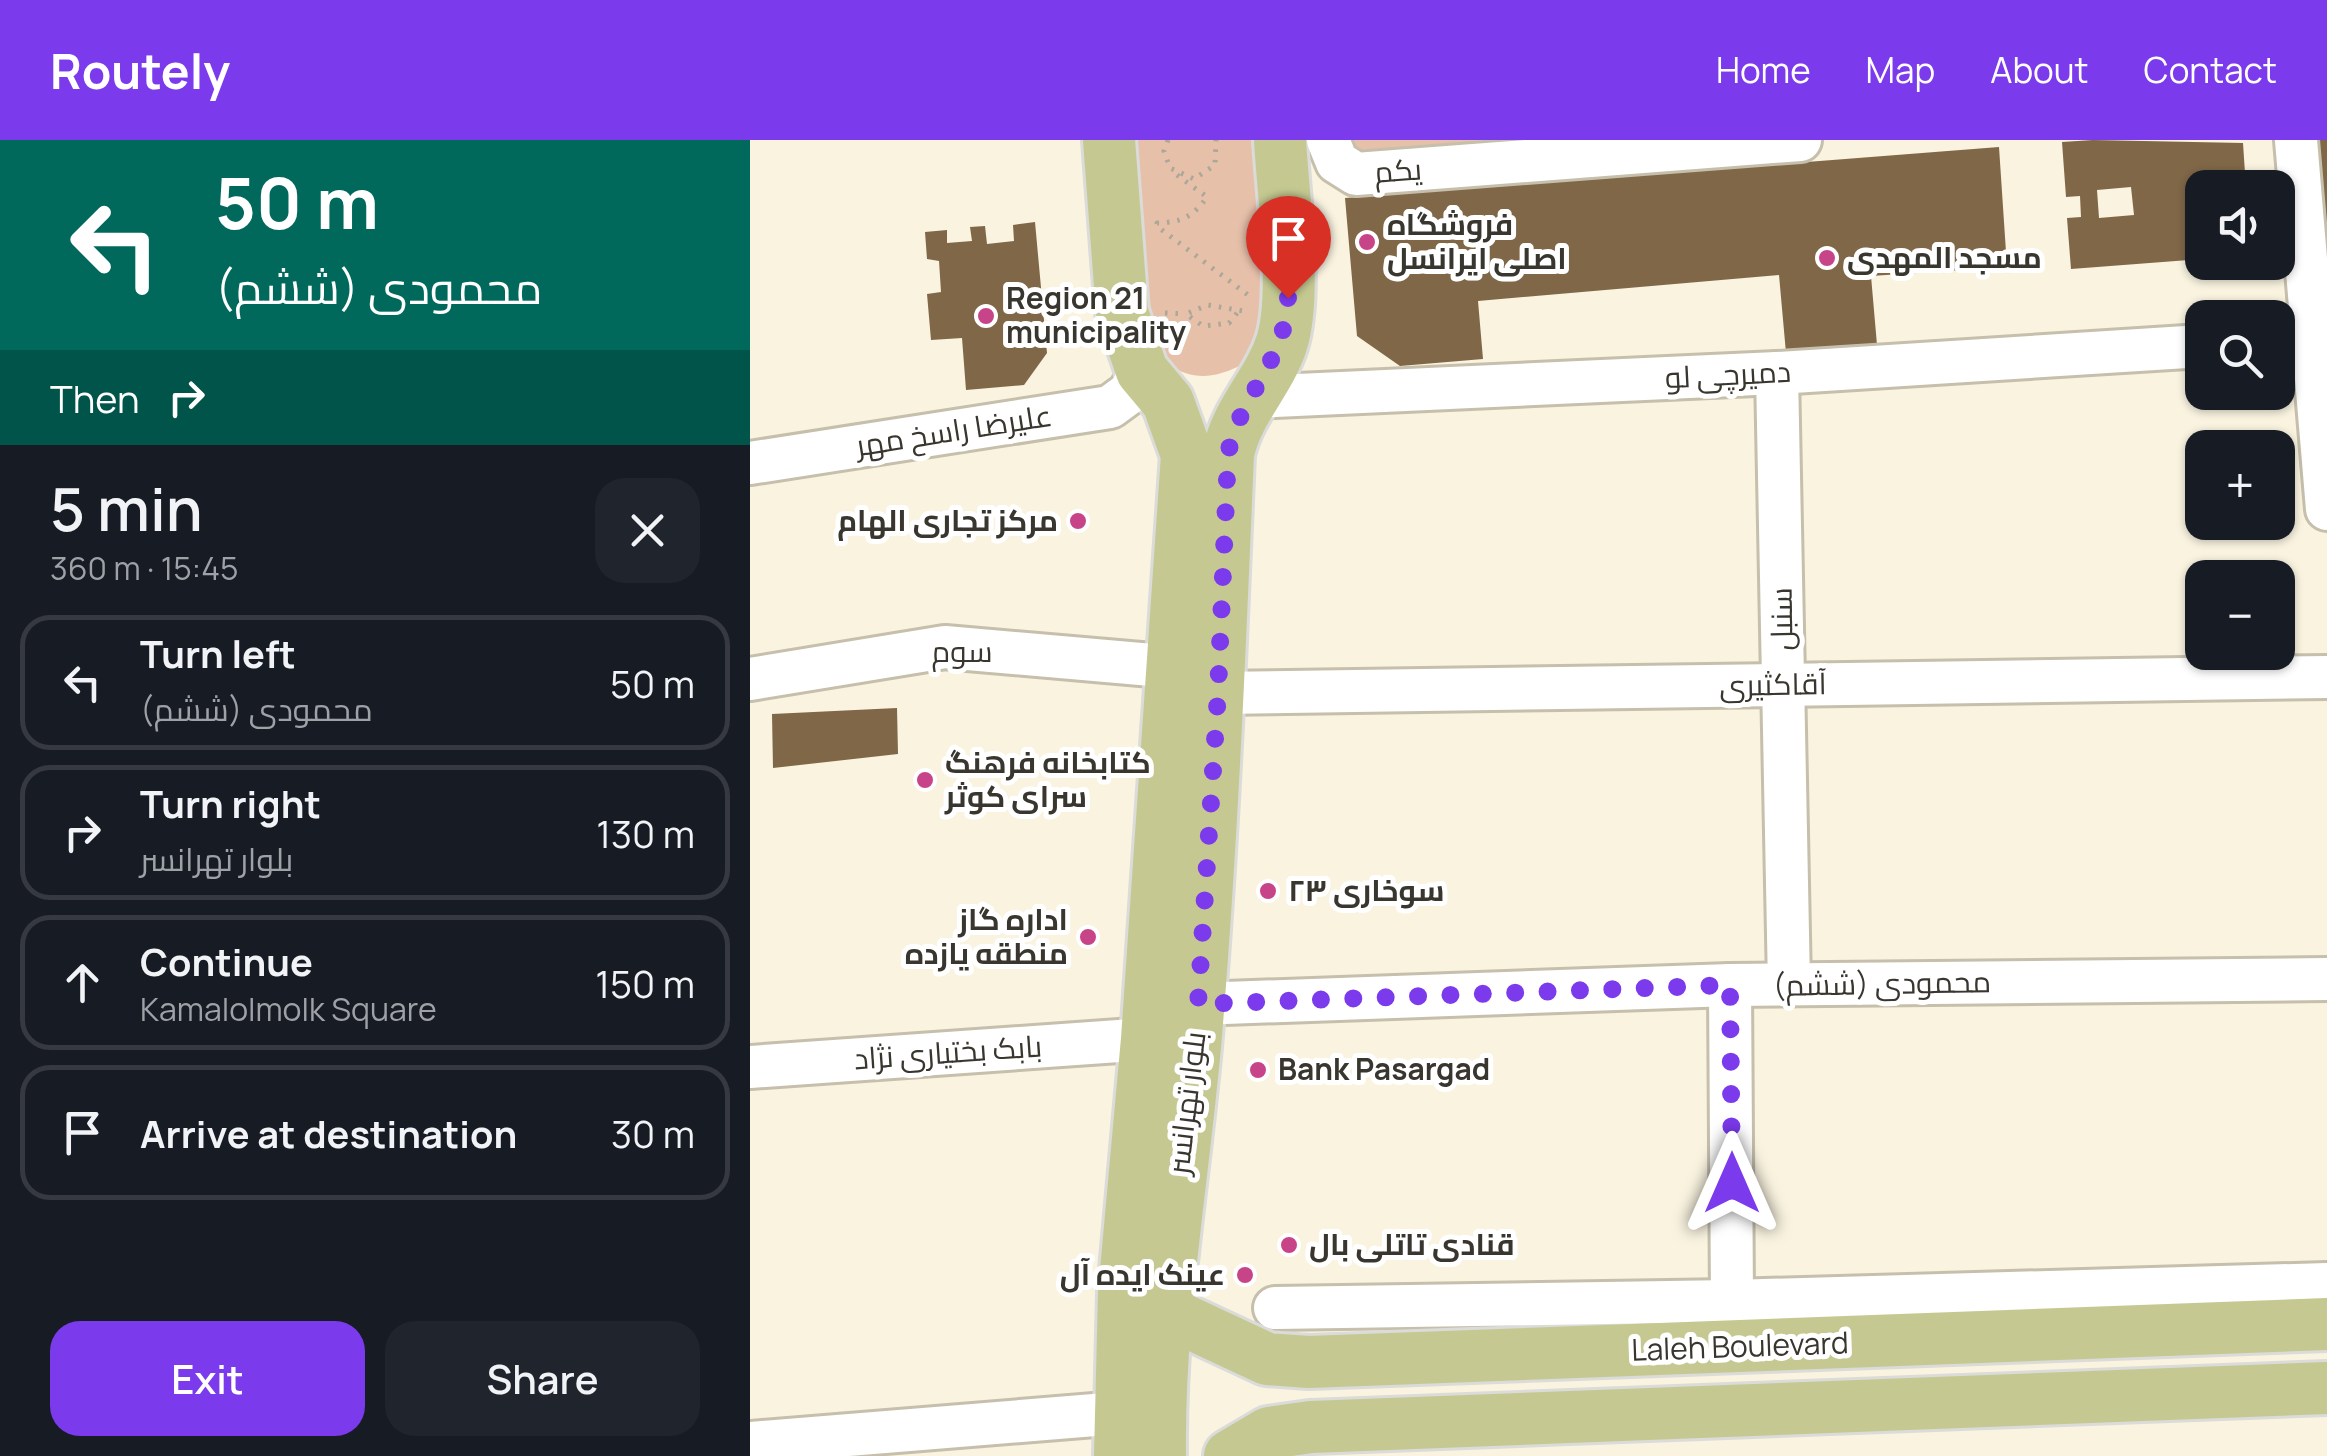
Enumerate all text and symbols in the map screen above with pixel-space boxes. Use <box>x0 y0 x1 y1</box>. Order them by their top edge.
text: Routely <box>50 38 230 103</box>
text: Home <box>1716 46 1811 94</box>
text: Map <box>1866 46 1935 94</box>
text: About <box>1990 46 2089 94</box>
text: Contact <box>2144 46 2277 94</box>
street label: یکم <box>1373 147 1423 193</box>
text: 50 m <box>215 154 379 250</box>
map controls <box>2185 170 2295 670</box>
button: sound <box>2185 170 2295 280</box>
icon: left <box>50 180 180 310</box>
pin <box>1246 196 1331 299</box>
place label: فروشگاه اصلی ایرانسل <box>1387 203 1567 278</box>
icon: arrive <box>1261 211 1316 266</box>
marker: فروشگاه اصلی ایرانسل <box>1356 231 1378 253</box>
place label: مسجد المهدی <box>1847 236 2042 277</box>
marker: مسجد المهدی <box>1816 247 1838 269</box>
text: محمودی (ششم) <box>215 256 542 318</box>
place label: Region 21 municipality <box>1006 277 1186 352</box>
button: search <box>2185 300 2295 410</box>
marker: Region 21 municipality <box>975 305 997 327</box>
street label: دمیرچی لو <box>1664 350 1792 397</box>
icon: right <box>159 370 214 425</box>
text: Then <box>50 372 139 424</box>
street label: علیرضا راسخ مهر <box>851 394 1055 467</box>
button: + <box>2185 430 2295 540</box>
text: 5 min <box>50 467 203 549</box>
button: close <box>595 478 700 583</box>
place label: مرکز تجاری الهام <box>837 499 1058 541</box>
marker: مرکز تجاری الهام <box>1067 510 1089 532</box>
text: 360 m · 15:45 <box>50 546 239 590</box>
button: − <box>2185 560 2295 670</box>
street label: سنبل <box>1759 587 1802 651</box>
text: Turn left <box>140 627 296 679</box>
street label: سوم <box>932 630 992 672</box>
icon: left <box>55 655 110 710</box>
text: 50 m <box>610 657 695 709</box>
street label: آقاکثیری <box>1719 662 1827 705</box>
text: محمودی (ششم) <box>140 687 373 731</box>
place label: کتابخانه فرهنگ سرای کوثر <box>944 741 1151 816</box>
marker: کتابخانه فرهنگ سرای کوثر <box>914 769 936 791</box>
text: Turn right <box>140 777 321 829</box>
icon: right <box>55 805 110 860</box>
text: 130 m <box>596 807 695 859</box>
text: بلوار تهرانسر <box>140 837 293 881</box>
place label: سوخاری ۲۳ <box>1288 869 1444 910</box>
marker: سوخاری ۲۳ <box>1257 880 1279 902</box>
place label: اداره گاز منطقه یازده <box>905 898 1068 973</box>
marker: اداره گاز منطقه یازده <box>1077 926 1099 948</box>
text: Continue <box>140 935 313 987</box>
icon: ahead <box>55 955 110 1010</box>
text: 150 m <box>595 957 695 1009</box>
street label: محمودی (ششم) <box>1772 960 1991 1006</box>
text: Kamalolmolk Square <box>140 987 437 1031</box>
street label: بابک بختیاری نژاد <box>853 1024 1043 1079</box>
street label: بلوار تهرانسر <box>1156 1029 1215 1179</box>
place label: Bank Pasargad <box>1278 1048 1490 1089</box>
marker: Bank Pasargad <box>1247 1059 1269 1081</box>
icon: arrive <box>55 1105 110 1160</box>
text: Arrive at destination <box>140 1107 517 1159</box>
text: 30 m <box>611 1107 695 1159</box>
position arrow <box>1680 1131 1784 1235</box>
place label: قنادی تاتلی بال <box>1309 1223 1515 1264</box>
marker: قنادی تاتلی بال <box>1278 1234 1300 1256</box>
place label: عینک ایده آل <box>1060 1253 1225 1294</box>
marker: عینک ایده آل <box>1234 1264 1256 1286</box>
button: Exit <box>50 1321 365 1436</box>
button: Share <box>385 1321 700 1436</box>
street label: Laleh Boulevard <box>1631 1321 1849 1370</box>

